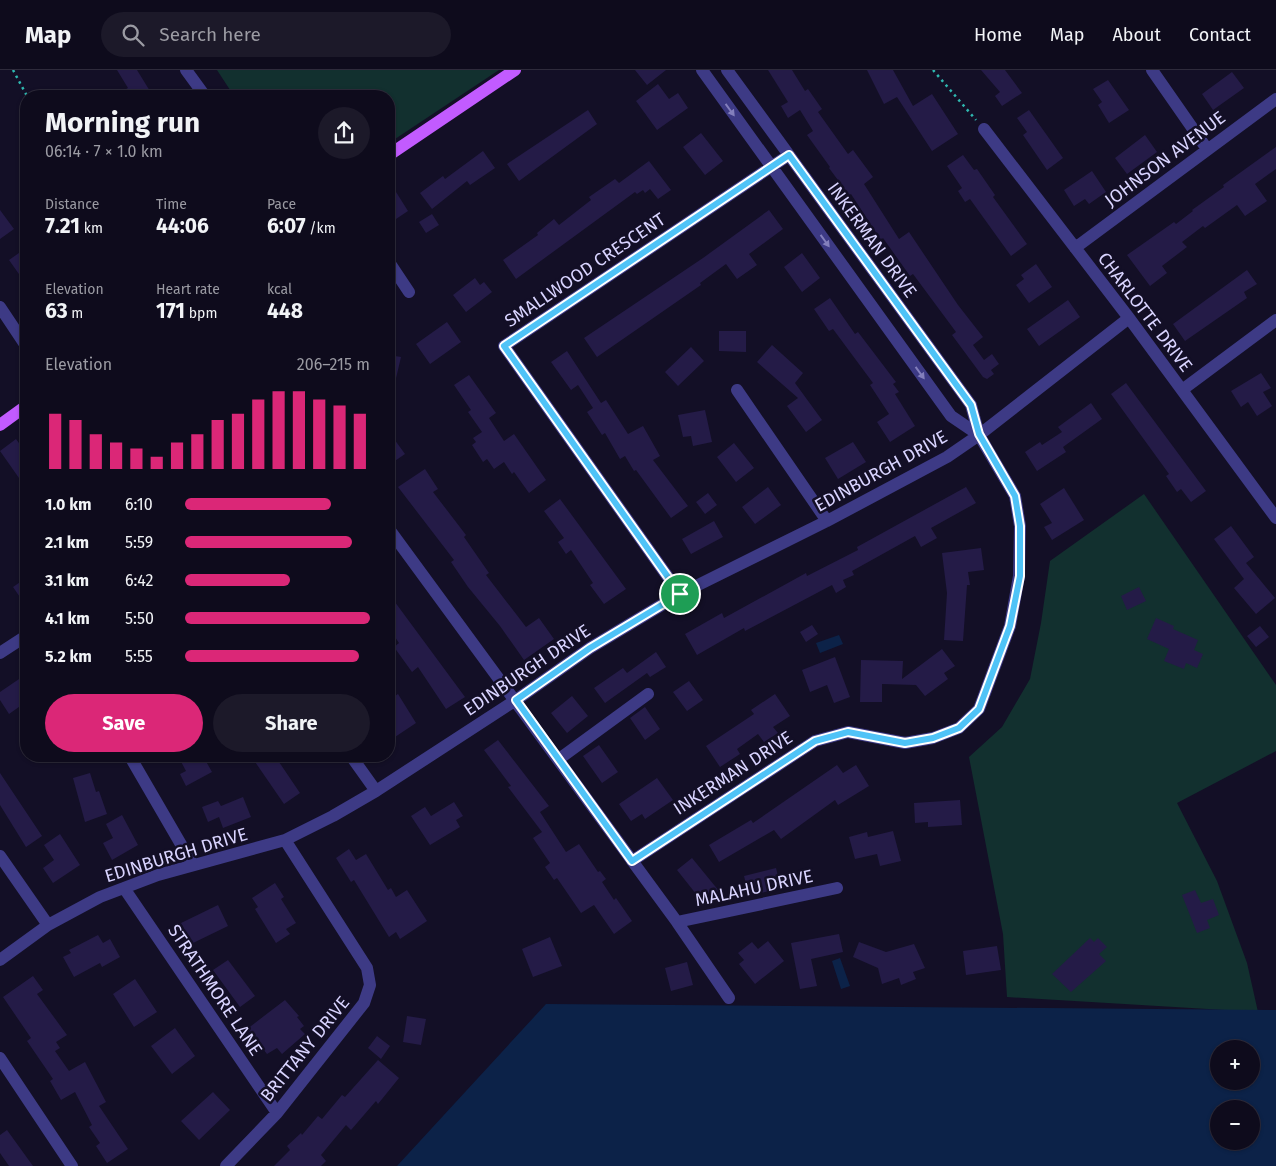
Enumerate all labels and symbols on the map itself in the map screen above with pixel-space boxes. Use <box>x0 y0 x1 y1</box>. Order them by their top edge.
one-way arrow <box>725 103 735 116</box>
street label: JOHNSON AVENUE <box>1100 106 1230 212</box>
street label: INKERMAN DRIVE <box>823 178 921 302</box>
street label: SMALLWOOD CRESCENT <box>501 208 670 332</box>
one-way arrow <box>820 234 830 248</box>
street label: CHARLOTTE DRIVE <box>1093 248 1197 376</box>
one-way arrow <box>915 366 925 380</box>
street label: EDINBURGH DRIVE <box>811 425 951 517</box>
pin <box>659 573 701 615</box>
street label: EDINBURGH DRIVE <box>459 619 595 721</box>
street label: INKERMAN DRIVE <box>669 726 797 820</box>
street label: EDINBURGH DRIVE <box>102 823 250 887</box>
street label: MALAHU DRIVE <box>693 865 815 911</box>
street label: STRATHMORE LANE <box>163 920 267 1060</box>
street label: BRITTANY DRIVE <box>256 992 354 1106</box>

